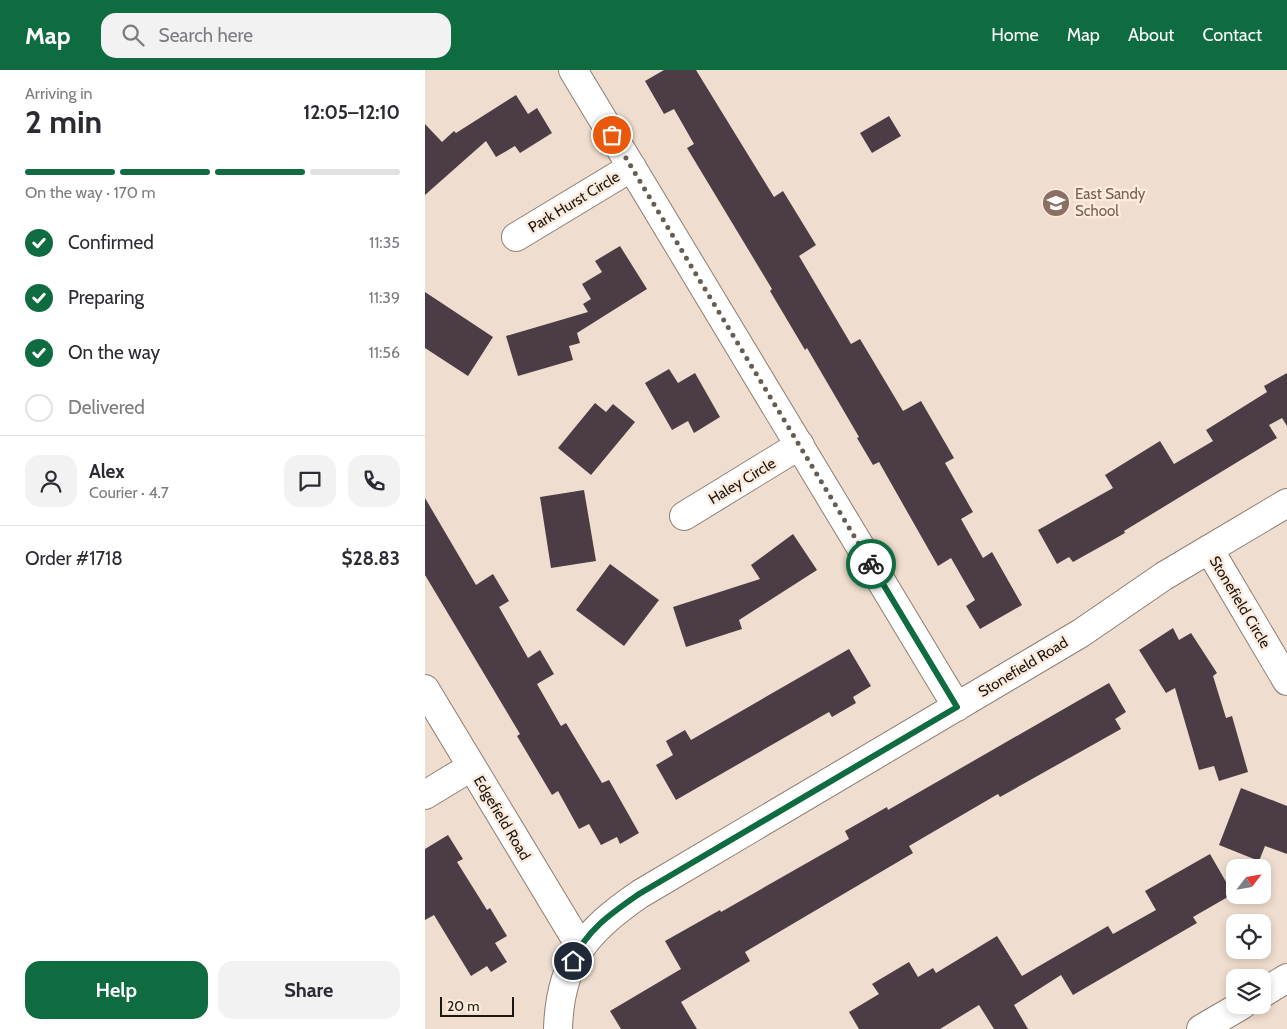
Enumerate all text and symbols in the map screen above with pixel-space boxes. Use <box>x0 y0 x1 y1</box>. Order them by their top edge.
search box <box>101 13 451 58</box>
text: Map <box>25 21 71 50</box>
icon: search <box>119 21 147 49</box>
text: Search here <box>159 24 253 47</box>
text: Home <box>991 24 1039 46</box>
text: Map <box>1067 24 1100 46</box>
text: About <box>1128 24 1174 46</box>
text: Contact <box>1202 24 1262 46</box>
text: Arriving in <box>25 84 92 103</box>
text: 12:05–12:10 <box>303 101 400 124</box>
text: 2 min <box>25 102 102 141</box>
pin <box>591 114 633 156</box>
icon: bag <box>598 121 626 149</box>
street label: Park Hurst Circle <box>525 167 623 236</box>
text: On the way · 170 m <box>25 183 156 202</box>
place label: East Sandy School <box>1075 185 1146 220</box>
school or university icon: East Sandy School <box>1041 188 1071 218</box>
icon: check <box>25 229 53 257</box>
text: Confirmed <box>68 231 154 254</box>
text: 11:35 <box>369 233 400 252</box>
icon: check <box>25 284 53 312</box>
text: Preparing <box>68 286 144 309</box>
text: 11:39 <box>368 288 400 307</box>
icon: check <box>25 339 53 367</box>
text: On the way <box>68 341 160 364</box>
text: 11:56 <box>368 343 400 362</box>
text: Delivered <box>68 396 145 419</box>
street label: Haley Circle <box>705 454 779 508</box>
button: person <box>25 455 77 507</box>
button: chat <box>284 455 336 507</box>
button: phone <box>348 455 400 507</box>
text: Alex <box>89 460 125 483</box>
text: Courier · 4.7 <box>89 483 169 502</box>
courier <box>846 539 896 589</box>
text: Order #1718 <box>25 547 123 570</box>
text: $28.83 <box>342 547 400 570</box>
icon: bike <box>857 550 885 578</box>
street label: Stonefield Circle <box>1205 553 1275 652</box>
street label: Stonefield Road <box>975 633 1071 701</box>
street label: Edgefield Road <box>470 773 534 863</box>
north arrow <box>1226 859 1271 904</box>
map controls <box>1226 859 1271 1014</box>
button: locate <box>1226 914 1271 959</box>
pin <box>552 940 594 982</box>
icon: home <box>559 947 587 975</box>
button: Help <box>25 961 208 1019</box>
button: Share <box>218 961 400 1019</box>
button: layers <box>1226 969 1271 1014</box>
scale bar <box>440 994 514 1017</box>
text: 20 m <box>447 997 480 1015</box>

